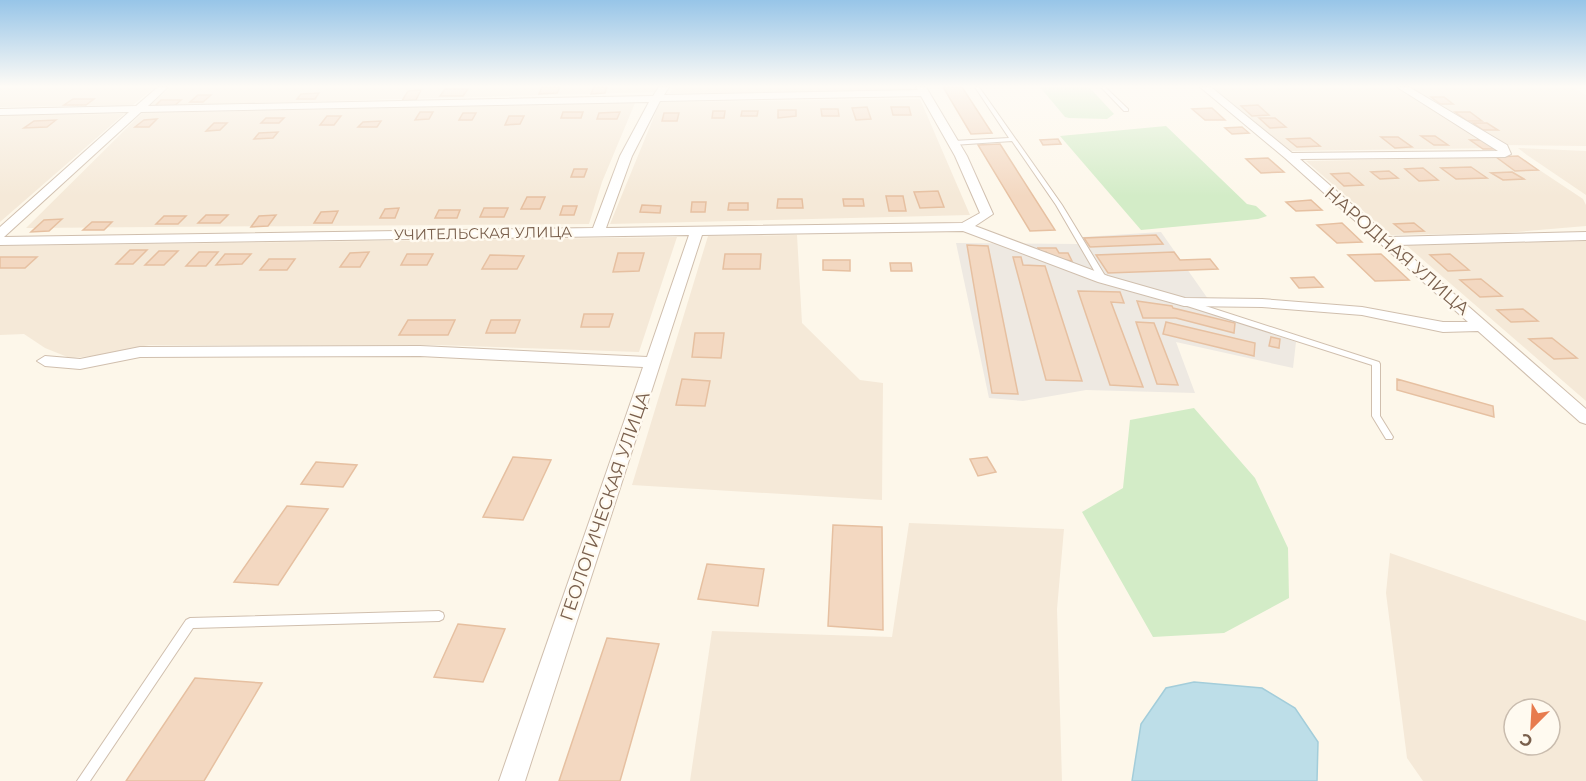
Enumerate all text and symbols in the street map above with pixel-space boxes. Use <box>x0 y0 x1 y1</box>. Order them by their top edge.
street label: НАРОДНАЯ УЛИЦА <box>1320 182 1474 320</box>
street label: УЧИТЕЛЬСКАЯ УЛИЦА <box>394 222 572 244</box>
street label: ГЕОЛОГИЧЕСКАЯ УЛИЦА <box>555 388 655 624</box>
north arrow <box>1502 697 1562 757</box>
text: С <box>1517 729 1535 751</box>

